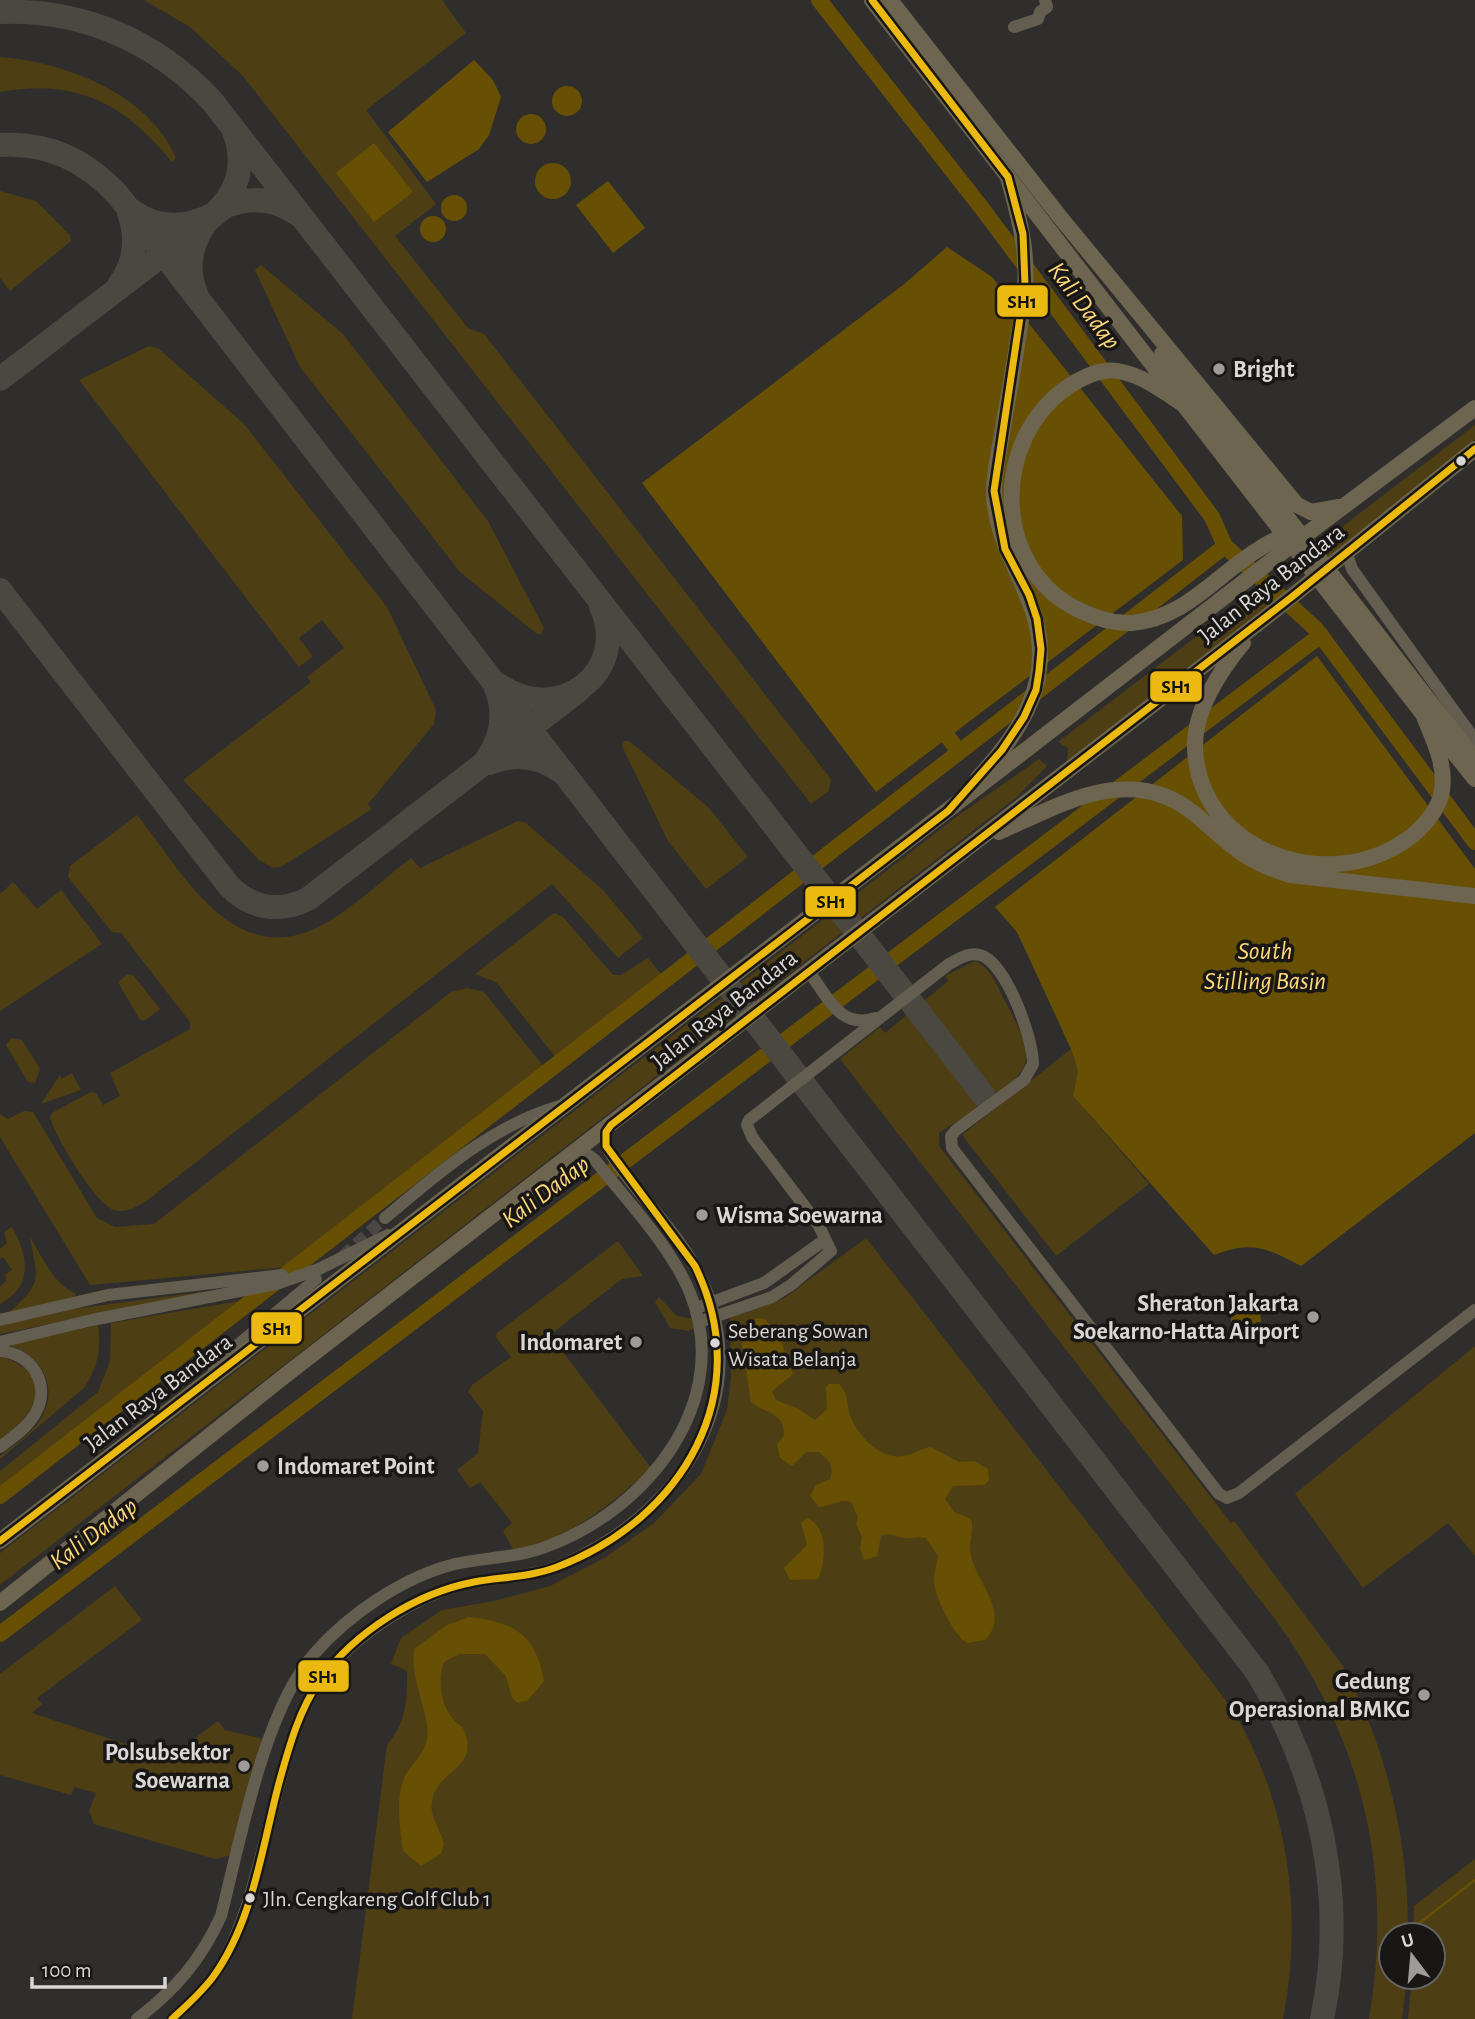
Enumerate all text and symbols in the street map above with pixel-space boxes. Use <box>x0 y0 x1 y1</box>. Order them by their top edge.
water label: Kali Dadap <box>1043 257 1125 354</box>
line badge: SH1 <box>996 284 1049 318</box>
text: SH1 <box>1007 293 1037 312</box>
place label: Bright <box>1233 358 1294 382</box>
marker: Bright <box>1211 361 1227 377</box>
unlabelled marker <box>1454 454 1468 468</box>
street label: Jalan Raya Bandara <box>1194 520 1349 648</box>
line badge: SH1 <box>1149 670 1203 703</box>
text: SH1 <box>1161 678 1191 697</box>
line badge: SH1 <box>804 885 857 918</box>
text: SH1 <box>816 893 846 912</box>
water label: South Stilling Basin <box>1204 938 1326 994</box>
street label: Jalan Raya Bandara <box>647 946 802 1074</box>
water label: Kali Dadap <box>497 1151 594 1233</box>
place label: Wisma Soewarna <box>716 1204 883 1228</box>
marker: Wisma Soewarna <box>694 1207 710 1223</box>
place label: Sheraton Jakarta Soekarno-Hatta Airport <box>1073 1292 1299 1344</box>
marker: Sheraton Jakarta Soekarno-Hatta Airport <box>1305 1309 1321 1325</box>
line badge: SH1 <box>250 1311 303 1345</box>
text: SH1 <box>262 1320 292 1339</box>
place label: Seberang Sowan Wisata Belanja <box>728 1320 868 1370</box>
street label: Jalan Raya Bandara <box>80 1330 237 1456</box>
place label: Indomaret <box>519 1331 622 1355</box>
marker: Indomaret <box>628 1334 644 1350</box>
marker: Seberang Sowan Wisata Belanja <box>708 1336 722 1350</box>
place label: Indomaret Point <box>277 1455 435 1479</box>
marker: Indomaret Point <box>255 1458 271 1474</box>
water label: Kali Dadap <box>45 1493 142 1575</box>
line badge: SH1 <box>297 1659 350 1693</box>
text: SH1 <box>308 1668 338 1687</box>
place label: Gedung Operasional BMKG <box>1229 1670 1411 1722</box>
marker: Gedung Operasional BMKG <box>1416 1687 1432 1703</box>
place label: Polsubsektor Soewarna <box>105 1741 231 1793</box>
marker: Polsubsektor Soewarna <box>236 1758 252 1774</box>
place label: Jln. Cengkareng Golf Club 1 <box>263 1888 491 1910</box>
marker: Jln. Cengkareng Golf Club 1 <box>243 1891 257 1905</box>
north arrow <box>1377 1921 1447 1991</box>
text: U <box>1399 1930 1416 1952</box>
scale bar <box>32 1946 164 1990</box>
text: 100 m <box>42 1960 92 1981</box>

